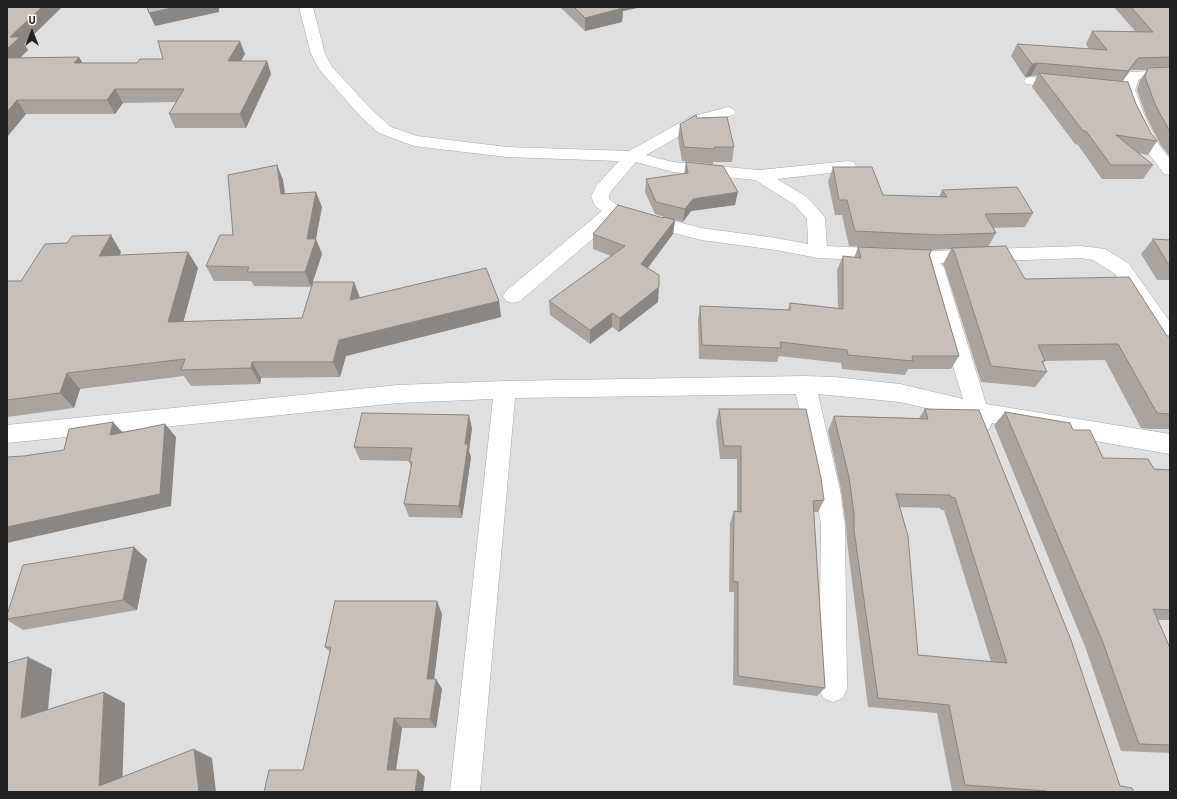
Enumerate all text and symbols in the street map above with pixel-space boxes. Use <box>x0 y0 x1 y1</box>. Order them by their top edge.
north arrow <box>12 12 52 52</box>
text: U <box>28 12 36 28</box>

